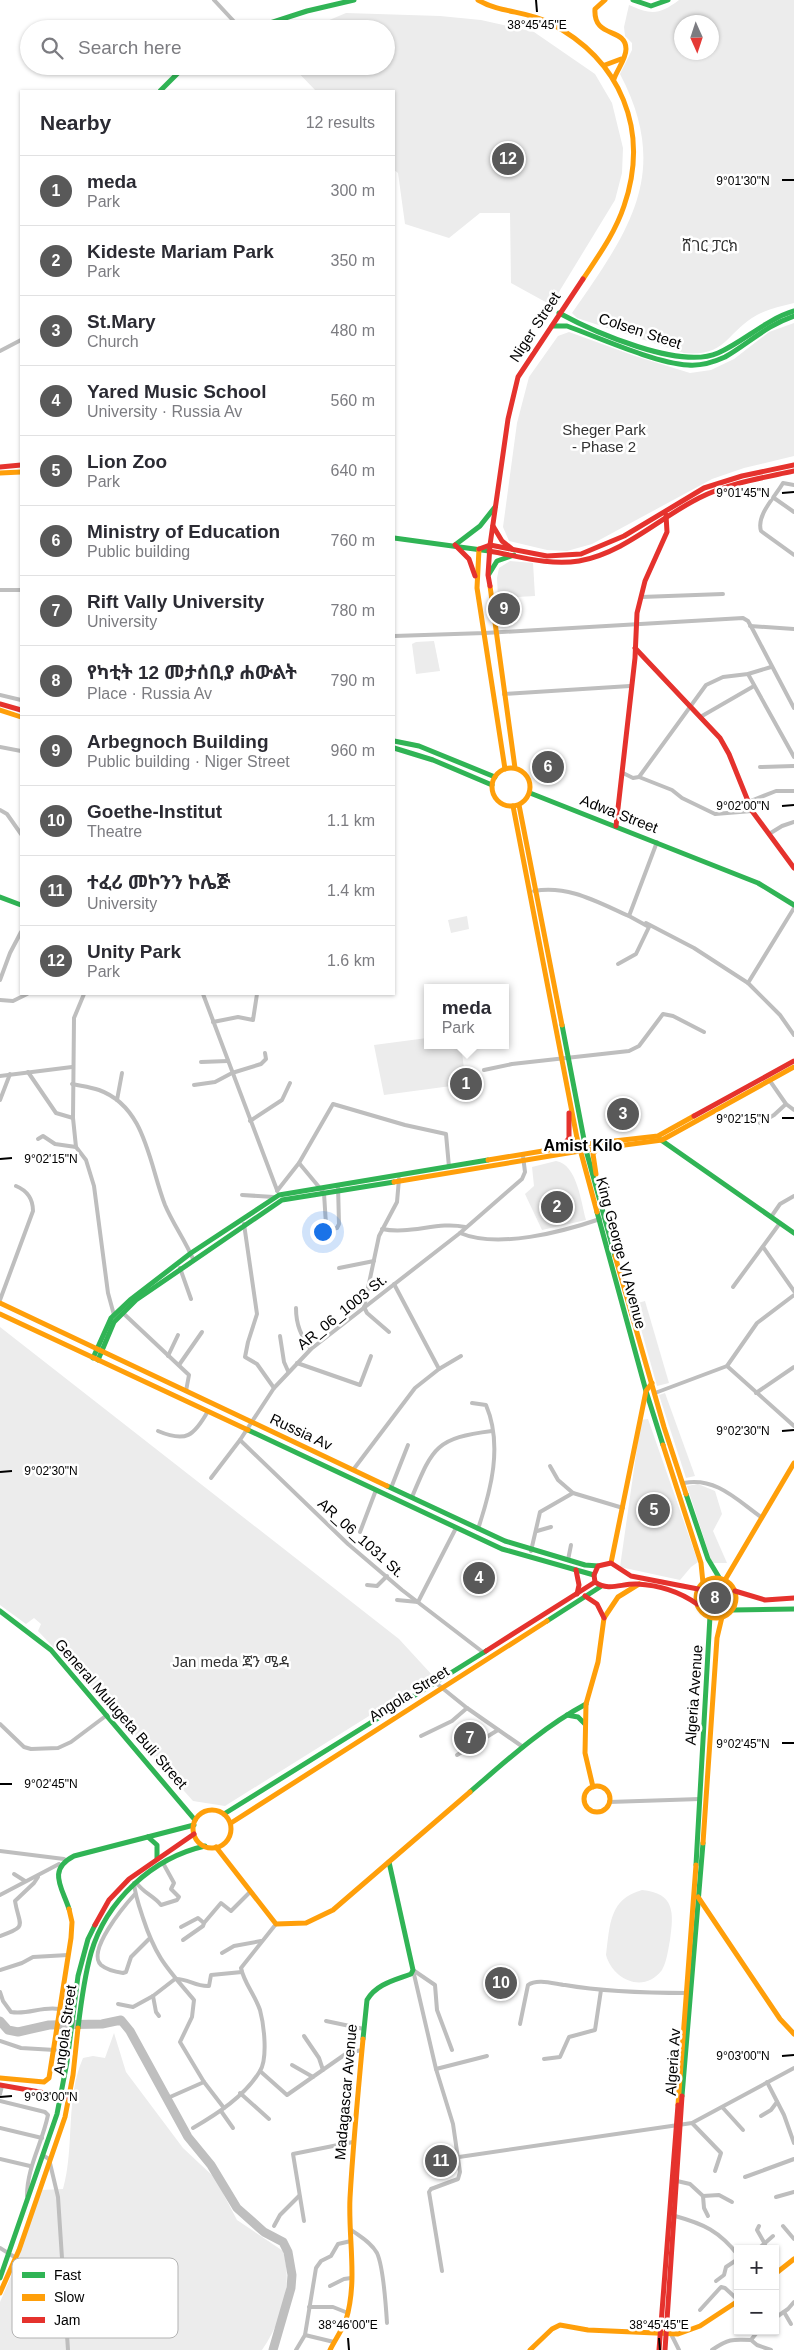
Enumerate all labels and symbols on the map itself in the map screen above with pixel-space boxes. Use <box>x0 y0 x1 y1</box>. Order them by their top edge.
north arrow <box>674 15 719 60</box>
text: 38°45'45"E <box>507 18 567 32</box>
pin: 12 <box>492 140 524 178</box>
text: 9°01'30"N <box>716 174 770 188</box>
park label: ሸገር ፓርክ <box>682 237 738 254</box>
street label: Niger Street <box>506 288 564 365</box>
street label: Colsen Steet <box>597 309 684 352</box>
park label: Sheger Park - Phase 2 <box>562 421 646 455</box>
text: 9°01'45"N <box>716 486 770 500</box>
pin: 9 <box>488 590 520 628</box>
pin: 6 <box>532 748 564 786</box>
street label: Adwa Street <box>578 791 661 836</box>
text: 9°02'00"N <box>716 799 770 813</box>
pin: 1 <box>450 1065 482 1103</box>
pin: 3 <box>607 1095 639 1133</box>
text: 9°02'15"N <box>716 1112 770 1126</box>
district label: Amist Kilo <box>543 1137 623 1154</box>
text: 9°02'15"N <box>24 1152 78 1166</box>
street label: King George VI Avenue <box>593 1175 650 1331</box>
pin: 2 <box>541 1188 573 1226</box>
your location <box>310 1219 336 1245</box>
street label: AR_06_1003 St. <box>294 1270 390 1353</box>
street label: Russia Av <box>268 1410 335 1453</box>
text: 9°02'30"N <box>716 1424 770 1438</box>
text: 9°02'30"N <box>24 1464 78 1478</box>
pin: 5 <box>638 1491 670 1529</box>
street label: AR_06_1031 St. <box>315 1494 408 1581</box>
pin: 4 <box>463 1559 495 1597</box>
pin: 8 <box>699 1579 731 1617</box>
street label: General Mulugeta Buli Street <box>52 1635 192 1793</box>
street label: Algeria Avenue <box>682 1644 705 1746</box>
park label: Jan meda ጃን ሜዳ <box>172 1653 290 1670</box>
street label: Angola Street <box>366 1662 452 1725</box>
pin: 7 <box>454 1719 486 1757</box>
text: 9°02'45"N <box>716 1737 770 1751</box>
text: 9°02'45"N <box>24 1777 78 1791</box>
pin: 10 <box>485 1964 517 2002</box>
street label: Angola Street <box>50 1983 79 2076</box>
street label: Madagascar Avenue <box>331 2023 360 2161</box>
street label: Algeria Av <box>662 2027 683 2096</box>
text: 9°03'00"N <box>716 2049 770 2063</box>
text: 9°03'00"N <box>24 2090 78 2104</box>
pin: 11 <box>425 2142 457 2180</box>
legend <box>12 2258 178 2338</box>
text: Fast <box>54 2267 81 2283</box>
text: Slow <box>54 2289 85 2305</box>
text: Jam <box>54 2312 80 2328</box>
text: 38°46'00"E <box>318 2318 378 2332</box>
text: 38°45'45"E <box>629 2318 689 2332</box>

